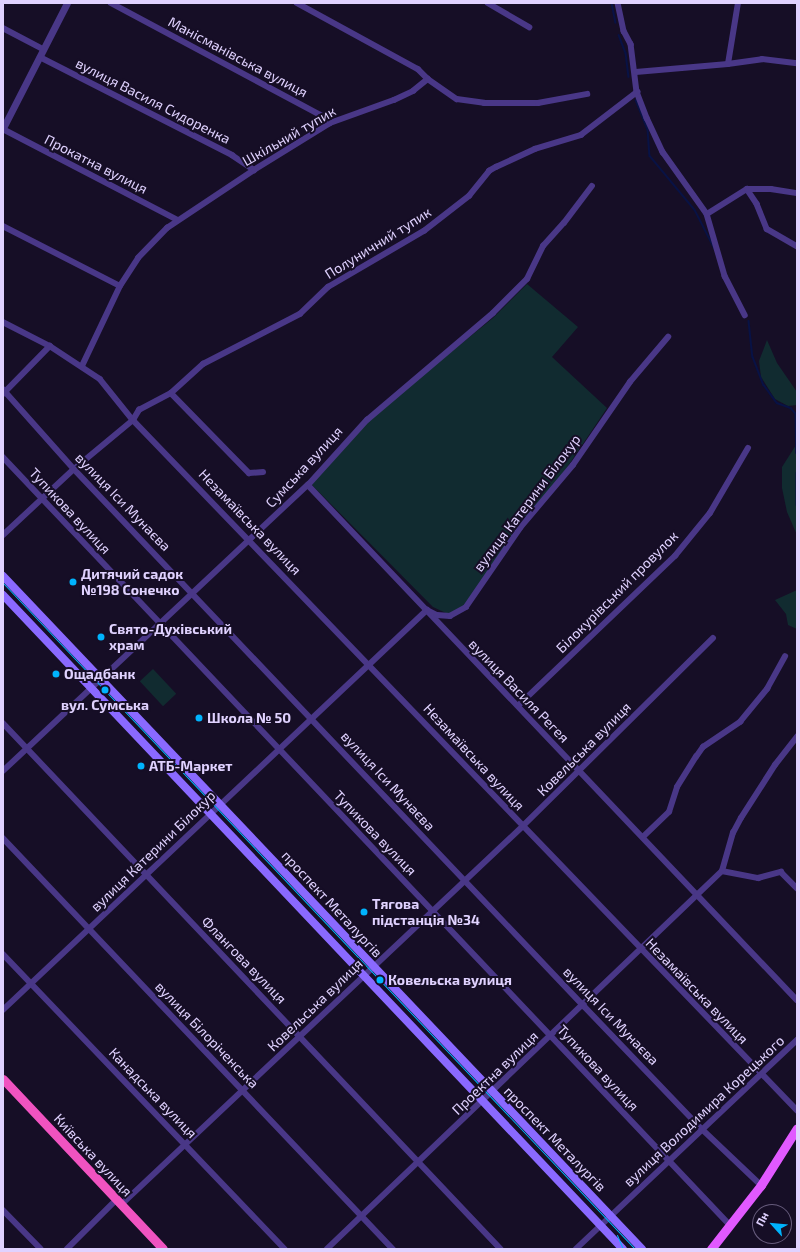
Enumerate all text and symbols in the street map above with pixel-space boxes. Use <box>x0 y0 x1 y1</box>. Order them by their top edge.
street label: Манісманівська вулиця <box>166 13 310 101</box>
street label: вулиця Василя Сидоренка <box>73 55 233 147</box>
street label: Шкільний тупик <box>239 102 339 170</box>
street label: Прокатна вулиця <box>42 131 150 197</box>
street label: Полуничний тупик <box>322 204 434 282</box>
street label: Сумська вулиця <box>262 423 346 511</box>
street label: вулиця Катерини Білокур <box>470 431 584 575</box>
street label: вулиця Іси Мунаєва <box>72 449 174 555</box>
street label: Тупикова вулиця <box>26 464 114 558</box>
street label: Незамаївська вулиця <box>195 466 305 578</box>
street label: Білокурівський провулок <box>553 528 681 656</box>
place label: Дитячий садок №198 Сонечко <box>81 566 183 598</box>
marker: Дитячий садок №198 Сонечко <box>68 577 78 587</box>
place label: Свято-Духівський храм <box>109 621 232 654</box>
marker: Свято-Духівський храм <box>96 632 106 642</box>
street label: вулиця Василя Регея <box>465 636 573 746</box>
place label: Ощадбанк <box>64 666 135 682</box>
marker: Ощадбанк <box>51 669 61 679</box>
marker: вул. Сумська <box>100 685 110 695</box>
place label: вул. Сумська <box>61 697 149 713</box>
street label: Ковельська вулиця <box>534 699 634 799</box>
street label: Незамаївська вулиця <box>420 700 528 814</box>
place label: Школа № 50 <box>207 710 291 726</box>
marker: Школа № 50 <box>194 713 204 723</box>
street label: вулиця Іси Мунаєва <box>338 728 438 834</box>
place label: АТБ-Маркет <box>149 758 232 774</box>
marker: АТБ-Маркет <box>136 761 146 771</box>
street label: вулиця Катерини Білокур <box>87 787 219 915</box>
street label: Тупикова вулиця <box>330 787 420 879</box>
street label: проспект Металургів <box>278 847 386 961</box>
place label: Тягова пiдстанцiя №34 <box>372 896 480 928</box>
marker: Тягова пiдстанцiя №34 <box>359 907 369 917</box>
street label: Флангова вулиця <box>198 913 290 1007</box>
street label: Незамаївська вулиця <box>642 935 752 1047</box>
street label: Ковельська вулиця <box>264 955 366 1055</box>
street label: вулиця Іси Мунаєва <box>560 963 662 1069</box>
place label: Ковельска вулиця <box>388 972 512 988</box>
marker: Ковельска вулиця <box>375 975 385 985</box>
street label: вулиця Білоріченська <box>152 978 262 1092</box>
street label: Тупикова вулиця <box>554 1021 642 1115</box>
street label: Проектна вулиця <box>448 1028 542 1118</box>
street label: вулиця Володимира Корецького <box>620 1032 788 1190</box>
street label: Канадська вулиця <box>106 1044 200 1142</box>
street label: проспект Металургів <box>500 1083 610 1195</box>
street label: Київська вулиця <box>50 1110 136 1200</box>
north arrow <box>752 1204 792 1244</box>
text: Пн <box>753 1209 771 1228</box>

